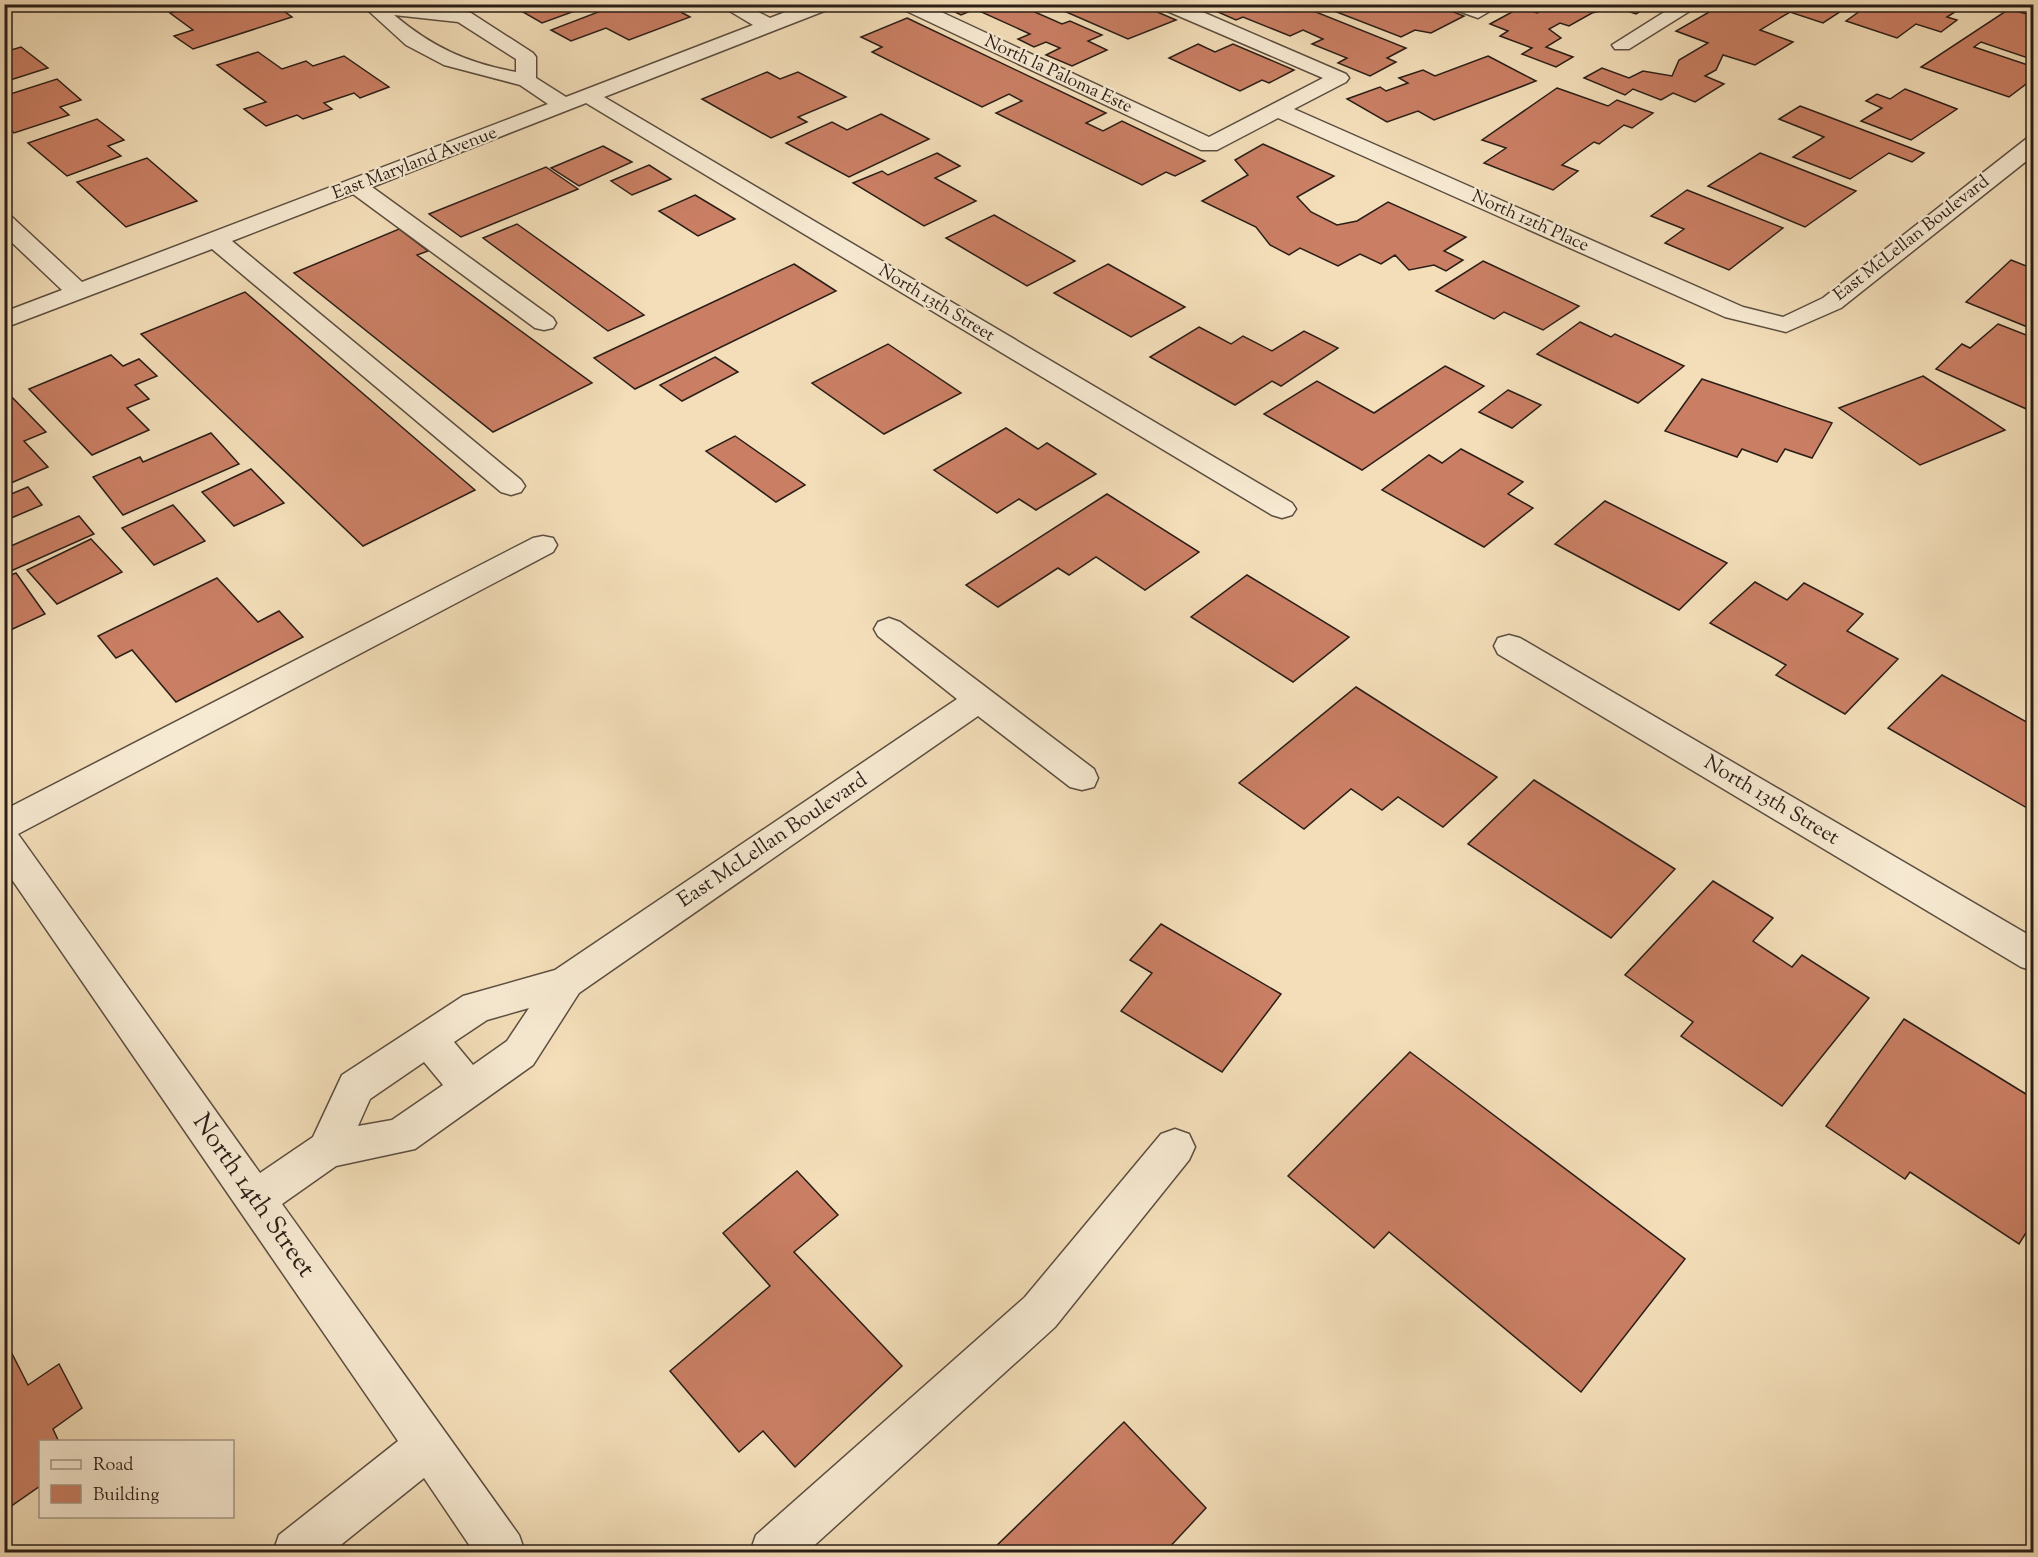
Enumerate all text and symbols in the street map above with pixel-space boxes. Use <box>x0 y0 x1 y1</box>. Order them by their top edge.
street label: North la Paloma Este <box>980 29 1136 121</box>
street label: East Maryland Avenue <box>329 121 501 207</box>
street label: East McLellan Boulevard <box>1829 170 1995 308</box>
street label: North 12th Place <box>1467 184 1593 260</box>
street label: North 13th Street <box>873 259 999 349</box>
street label: North 13th Street <box>1698 749 1844 853</box>
street label: East McLellan Boulevard <box>672 766 874 916</box>
street label: North 14th Street <box>183 1107 323 1286</box>
legend <box>39 1440 234 1518</box>
text: Road <box>93 1453 133 1479</box>
text: Building <box>93 1483 159 1509</box>

